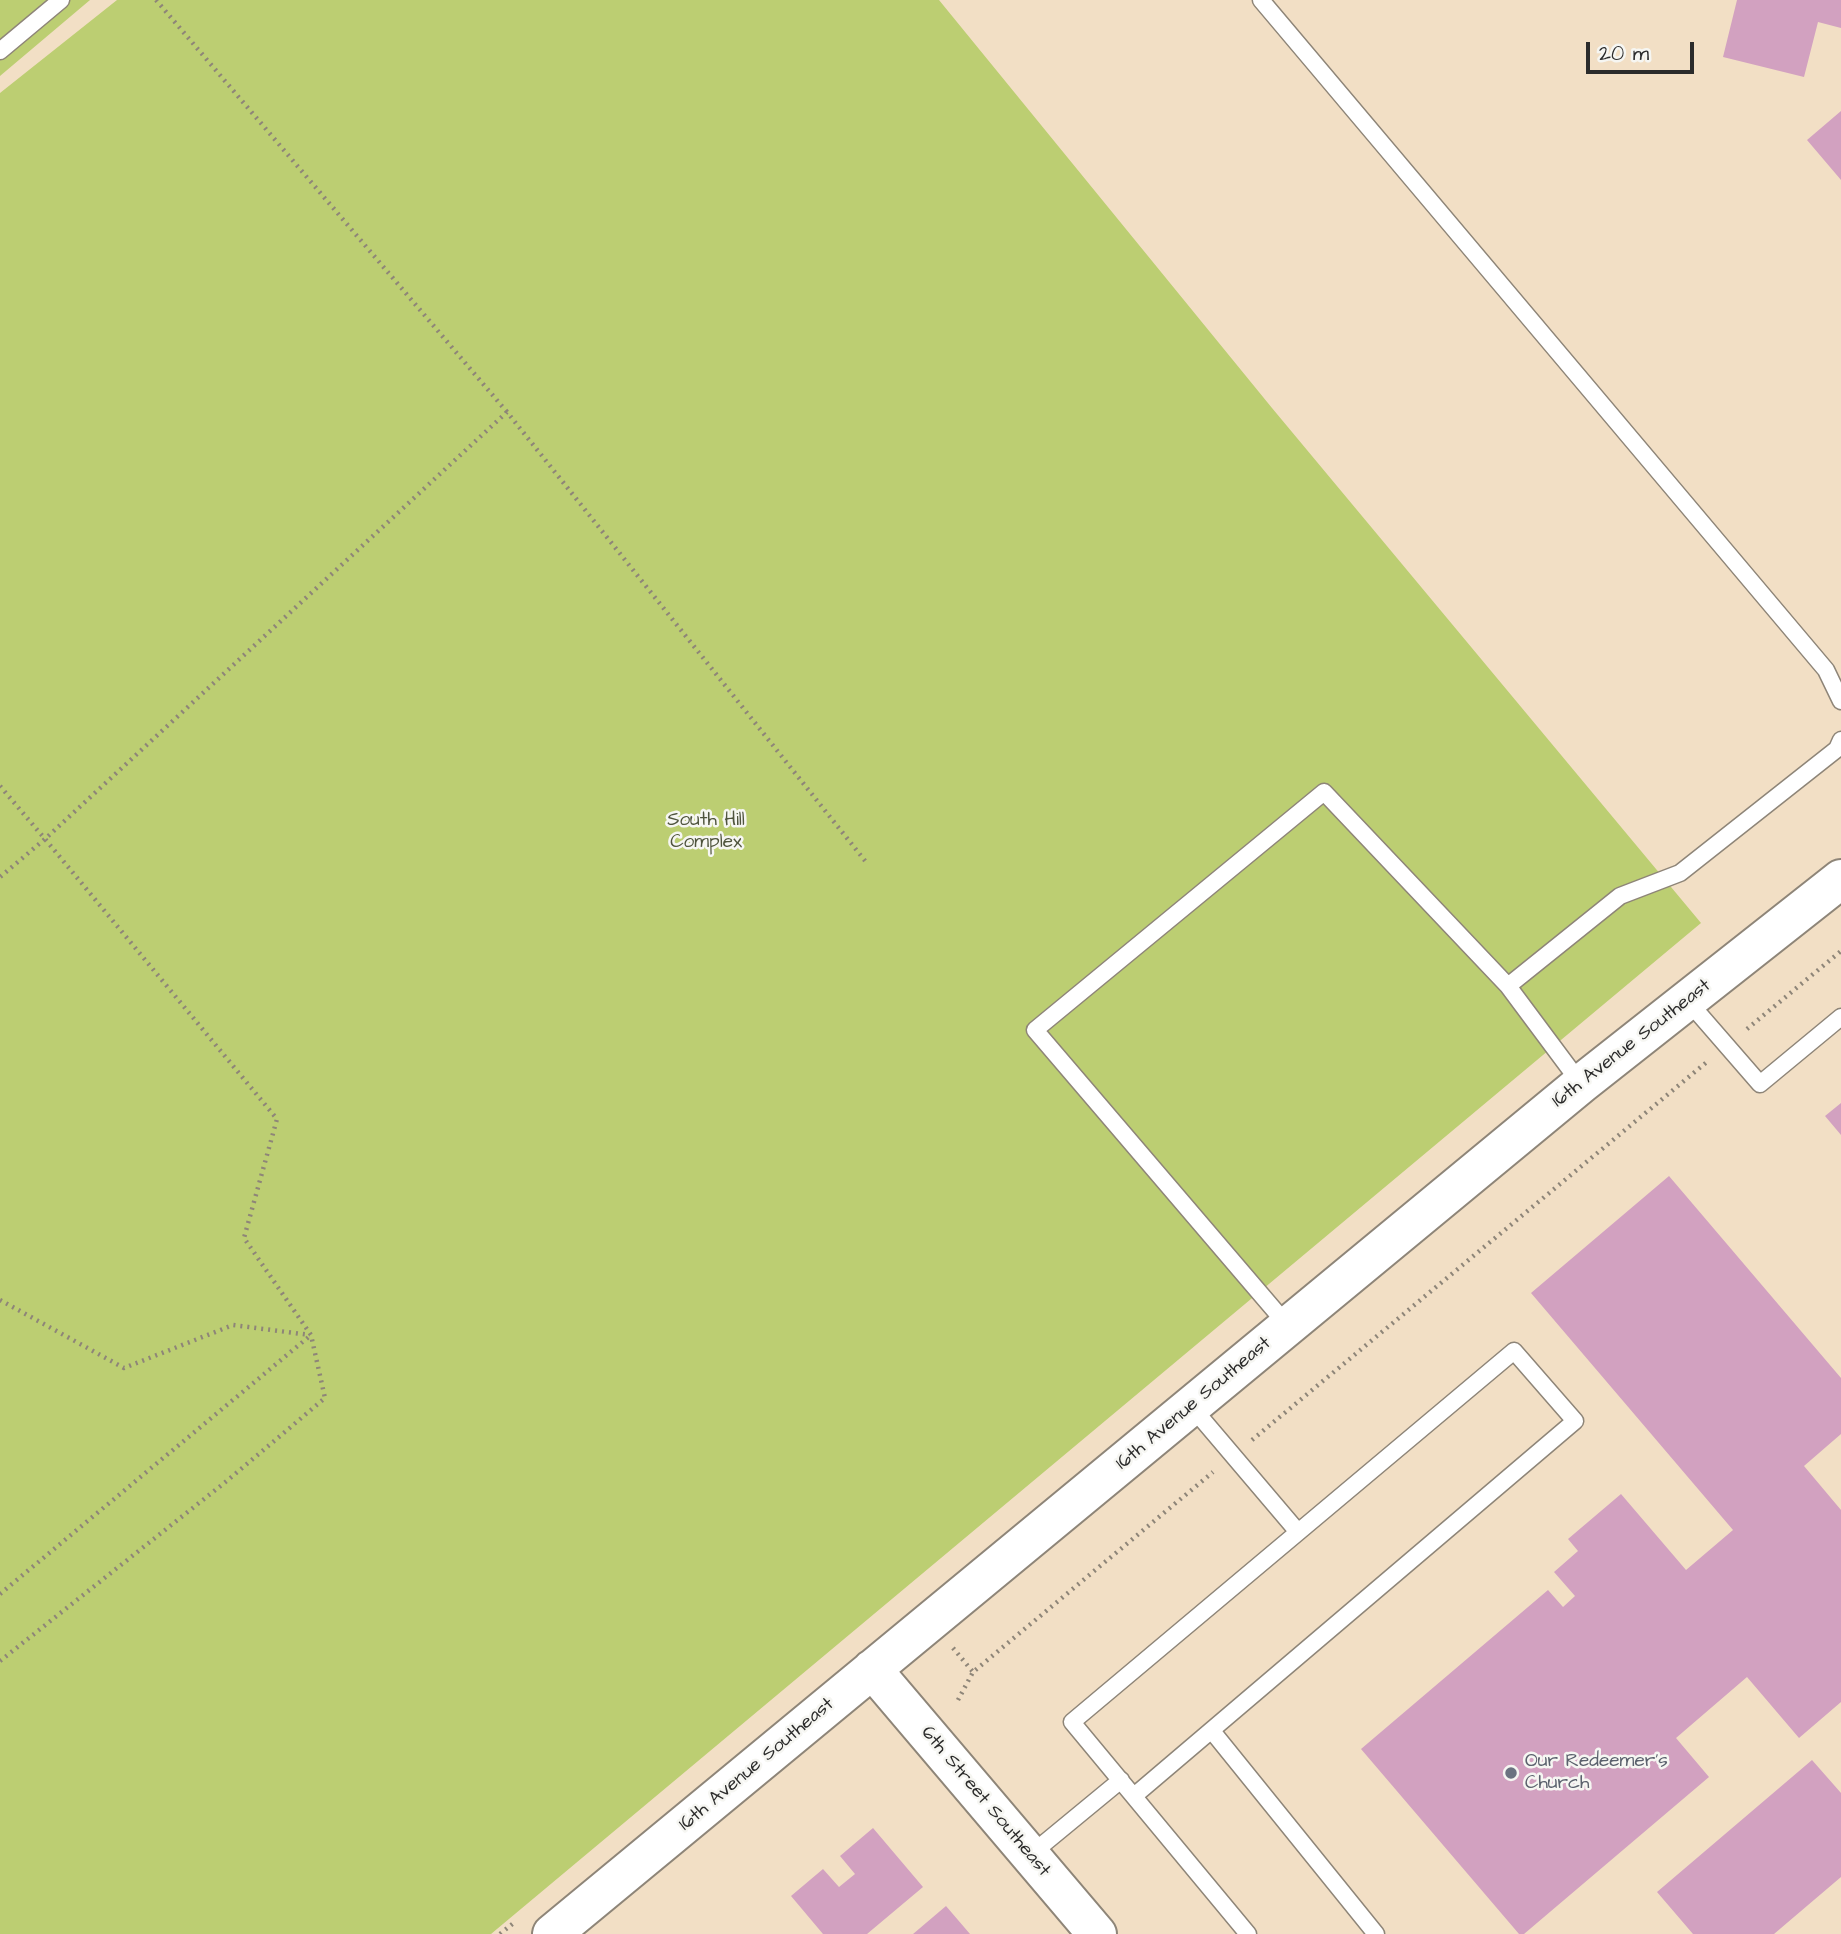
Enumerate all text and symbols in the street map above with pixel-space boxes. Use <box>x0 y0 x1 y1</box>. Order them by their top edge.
scale bar <box>1589 28 1698 72</box>
text: 20 m <box>1599 39 1649 68</box>
park label: South Hill Complex <box>667 810 745 854</box>
street label: 16th Avenue Southeast <box>1548 975 1716 1113</box>
street label: 16th Avenue Southeast <box>1112 1333 1276 1475</box>
street label: 16th Avenue Southeast <box>675 1694 839 1836</box>
street label: 6th Street Southeast <box>915 1722 1055 1882</box>
place label: Our Redeemer's Church <box>1525 1751 1668 1795</box>
marker: Our Redeemer's Church <box>1503 1765 1519 1781</box>

